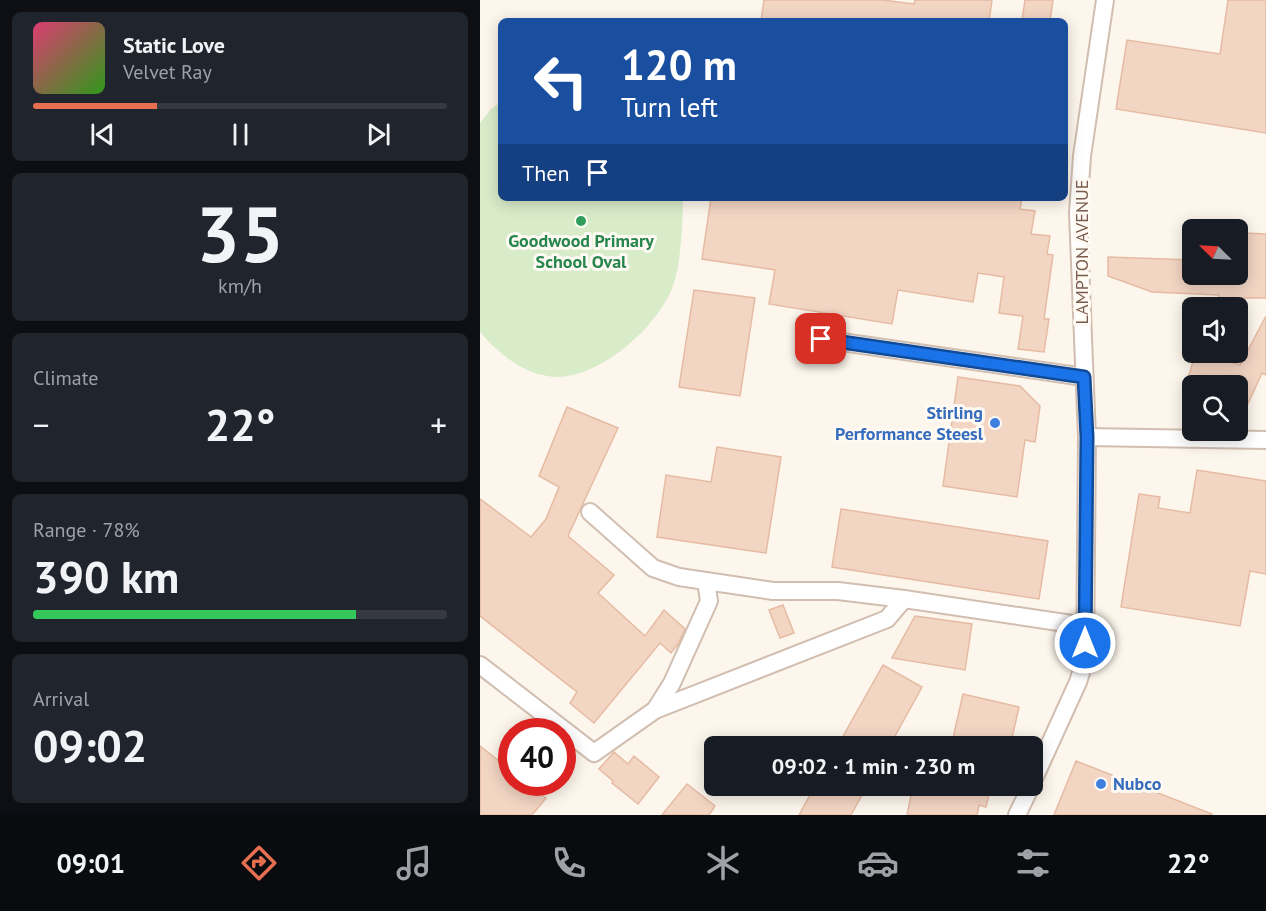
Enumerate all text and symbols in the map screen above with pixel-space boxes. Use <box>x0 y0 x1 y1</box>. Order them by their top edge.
text: Static Love <box>123 31 225 59</box>
text: 120 m <box>621 37 737 92</box>
icon: left <box>522 42 600 120</box>
text: Velvet Ray <box>123 59 212 85</box>
text: Turn left <box>621 90 718 124</box>
icon: previous <box>86 118 119 151</box>
icon: pause <box>224 118 257 151</box>
icon: next <box>362 118 395 151</box>
icon: arrive <box>581 156 614 189</box>
text: Then <box>522 159 569 187</box>
street label: LAMPTON AVENUE <box>1070 180 1093 324</box>
text: 35 <box>196 183 284 284</box>
marker: Goodwood Primary School Oval <box>574 214 588 228</box>
north arrow <box>1182 219 1248 285</box>
map controls <box>1182 219 1248 441</box>
place label: Goodwood Primary School Oval <box>508 229 654 273</box>
text: km/h <box>218 273 262 299</box>
button: sound <box>1182 297 1248 363</box>
pin <box>795 313 846 364</box>
icon: arrive <box>804 322 837 355</box>
text: Climate <box>33 365 99 391</box>
button: search <box>1182 375 1248 441</box>
text: 22° <box>205 395 275 453</box>
place label: Stirling Performance Steesl <box>835 401 984 445</box>
text: − <box>33 403 50 446</box>
text: + <box>430 403 447 446</box>
marker: Stirling Performance Steesl <box>988 416 1002 430</box>
text: Range · 78% <box>33 517 140 543</box>
text: 390 km <box>33 547 179 605</box>
position arrow <box>1053 611 1117 675</box>
text: Arrival <box>33 686 89 712</box>
text: 09:02 <box>33 716 147 774</box>
speed limit sign: 40 <box>498 718 576 796</box>
text: 09:02 · 1 min · 230 m <box>772 752 975 780</box>
place label: Nubco <box>1113 772 1162 795</box>
marker: Nubco <box>1094 777 1108 791</box>
icon: directions <box>238 842 280 884</box>
icon: music <box>393 842 435 884</box>
icon: phone <box>548 842 590 884</box>
icon: climate <box>702 842 744 884</box>
icon: car <box>857 842 899 884</box>
icon: filters <box>1012 842 1054 884</box>
text: 09:01 <box>56 846 125 880</box>
text: 22° <box>1167 846 1209 880</box>

